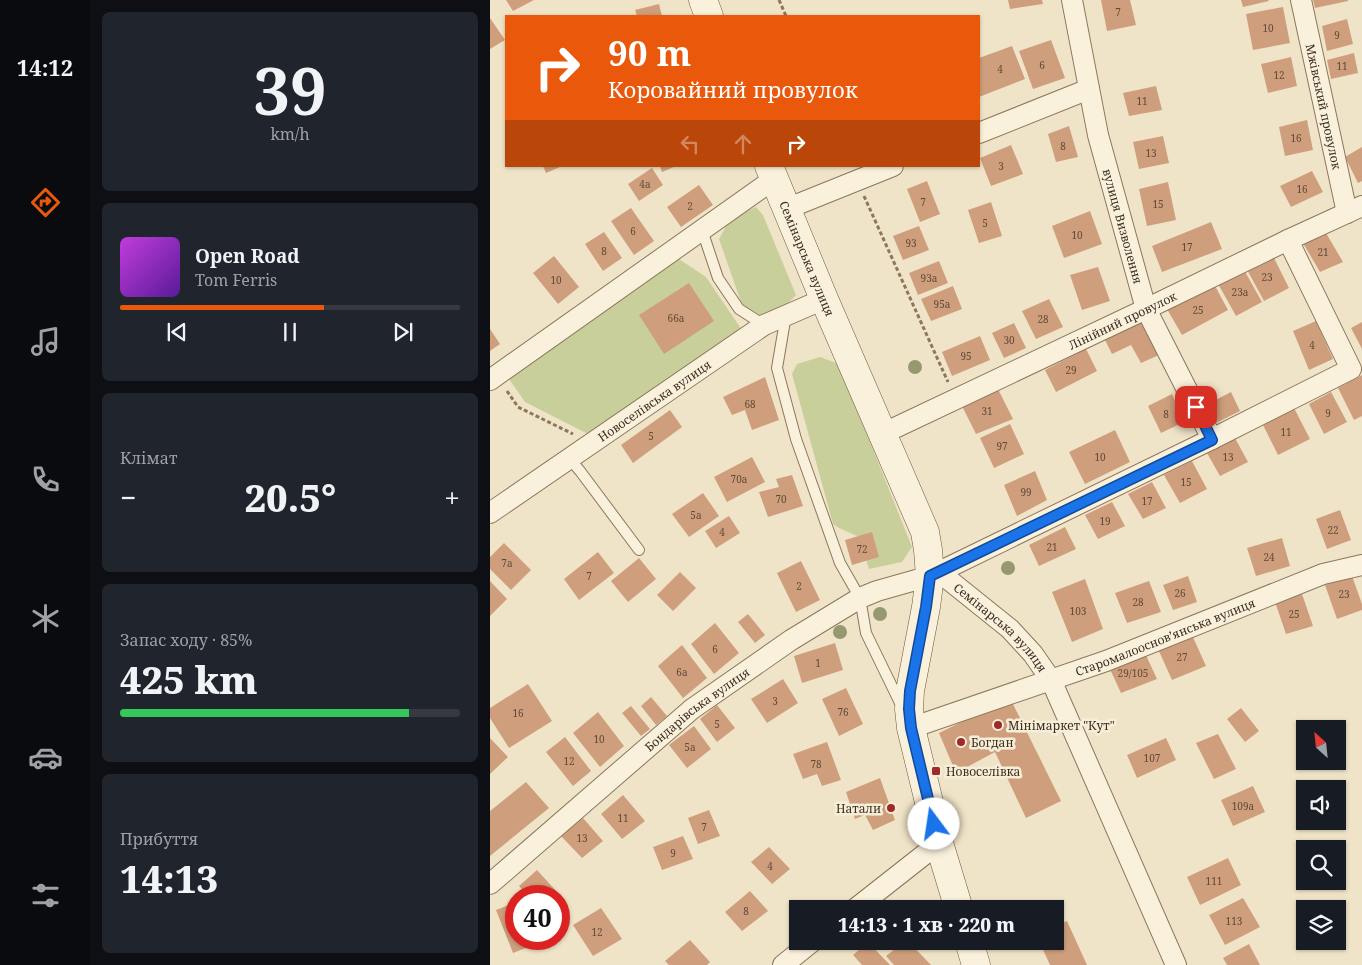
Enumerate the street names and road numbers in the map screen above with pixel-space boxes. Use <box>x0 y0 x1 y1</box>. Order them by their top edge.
street label: Мжівський провулок <box>1302 42 1346 172</box>
street label: вулиця Визволення <box>1099 167 1147 286</box>
street label: Семінарська вулиця <box>776 198 839 319</box>
street label: Лінійний провулок <box>1065 287 1180 353</box>
street label: Новоселівська вулиця <box>594 355 714 445</box>
street label: Семінарська вулиця <box>950 579 1051 675</box>
street label: Старомалооснов’янська вулиця <box>1073 594 1258 679</box>
street label: Бондарівська вулиця <box>641 663 753 755</box>

